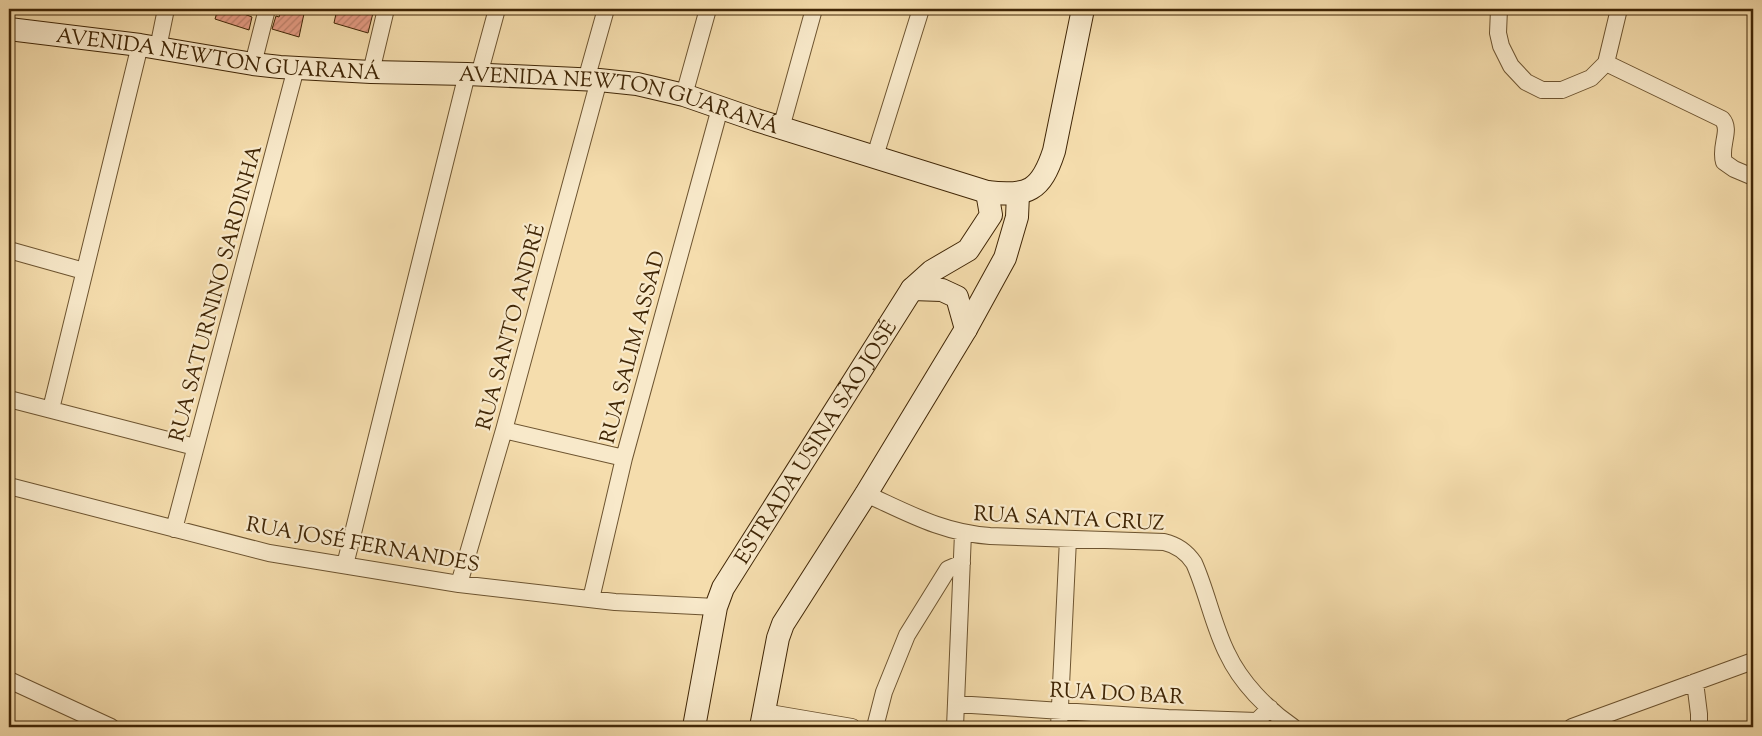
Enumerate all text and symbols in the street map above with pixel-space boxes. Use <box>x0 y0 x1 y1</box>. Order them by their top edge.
street label: AVENIDA NEWTON GUARANÁ <box>54 22 381 89</box>
street label: AVENIDA NEWTON GUARANÁ <box>458 61 782 143</box>
street label: RUA SATURNINO SARDINHA <box>163 142 271 445</box>
street label: RUA SANTO ANDRÉ <box>470 221 554 434</box>
street label: RUA SALIM ASSAD <box>594 248 674 447</box>
street label: ESTRADA USINA SÃO JOSÉ <box>729 315 906 571</box>
street label: RUA SANTA CRUZ <box>973 500 1165 540</box>
street label: RUA JOSÉ FERNANDES <box>244 511 482 581</box>
street label: RUA DO BAR <box>1049 676 1185 714</box>

